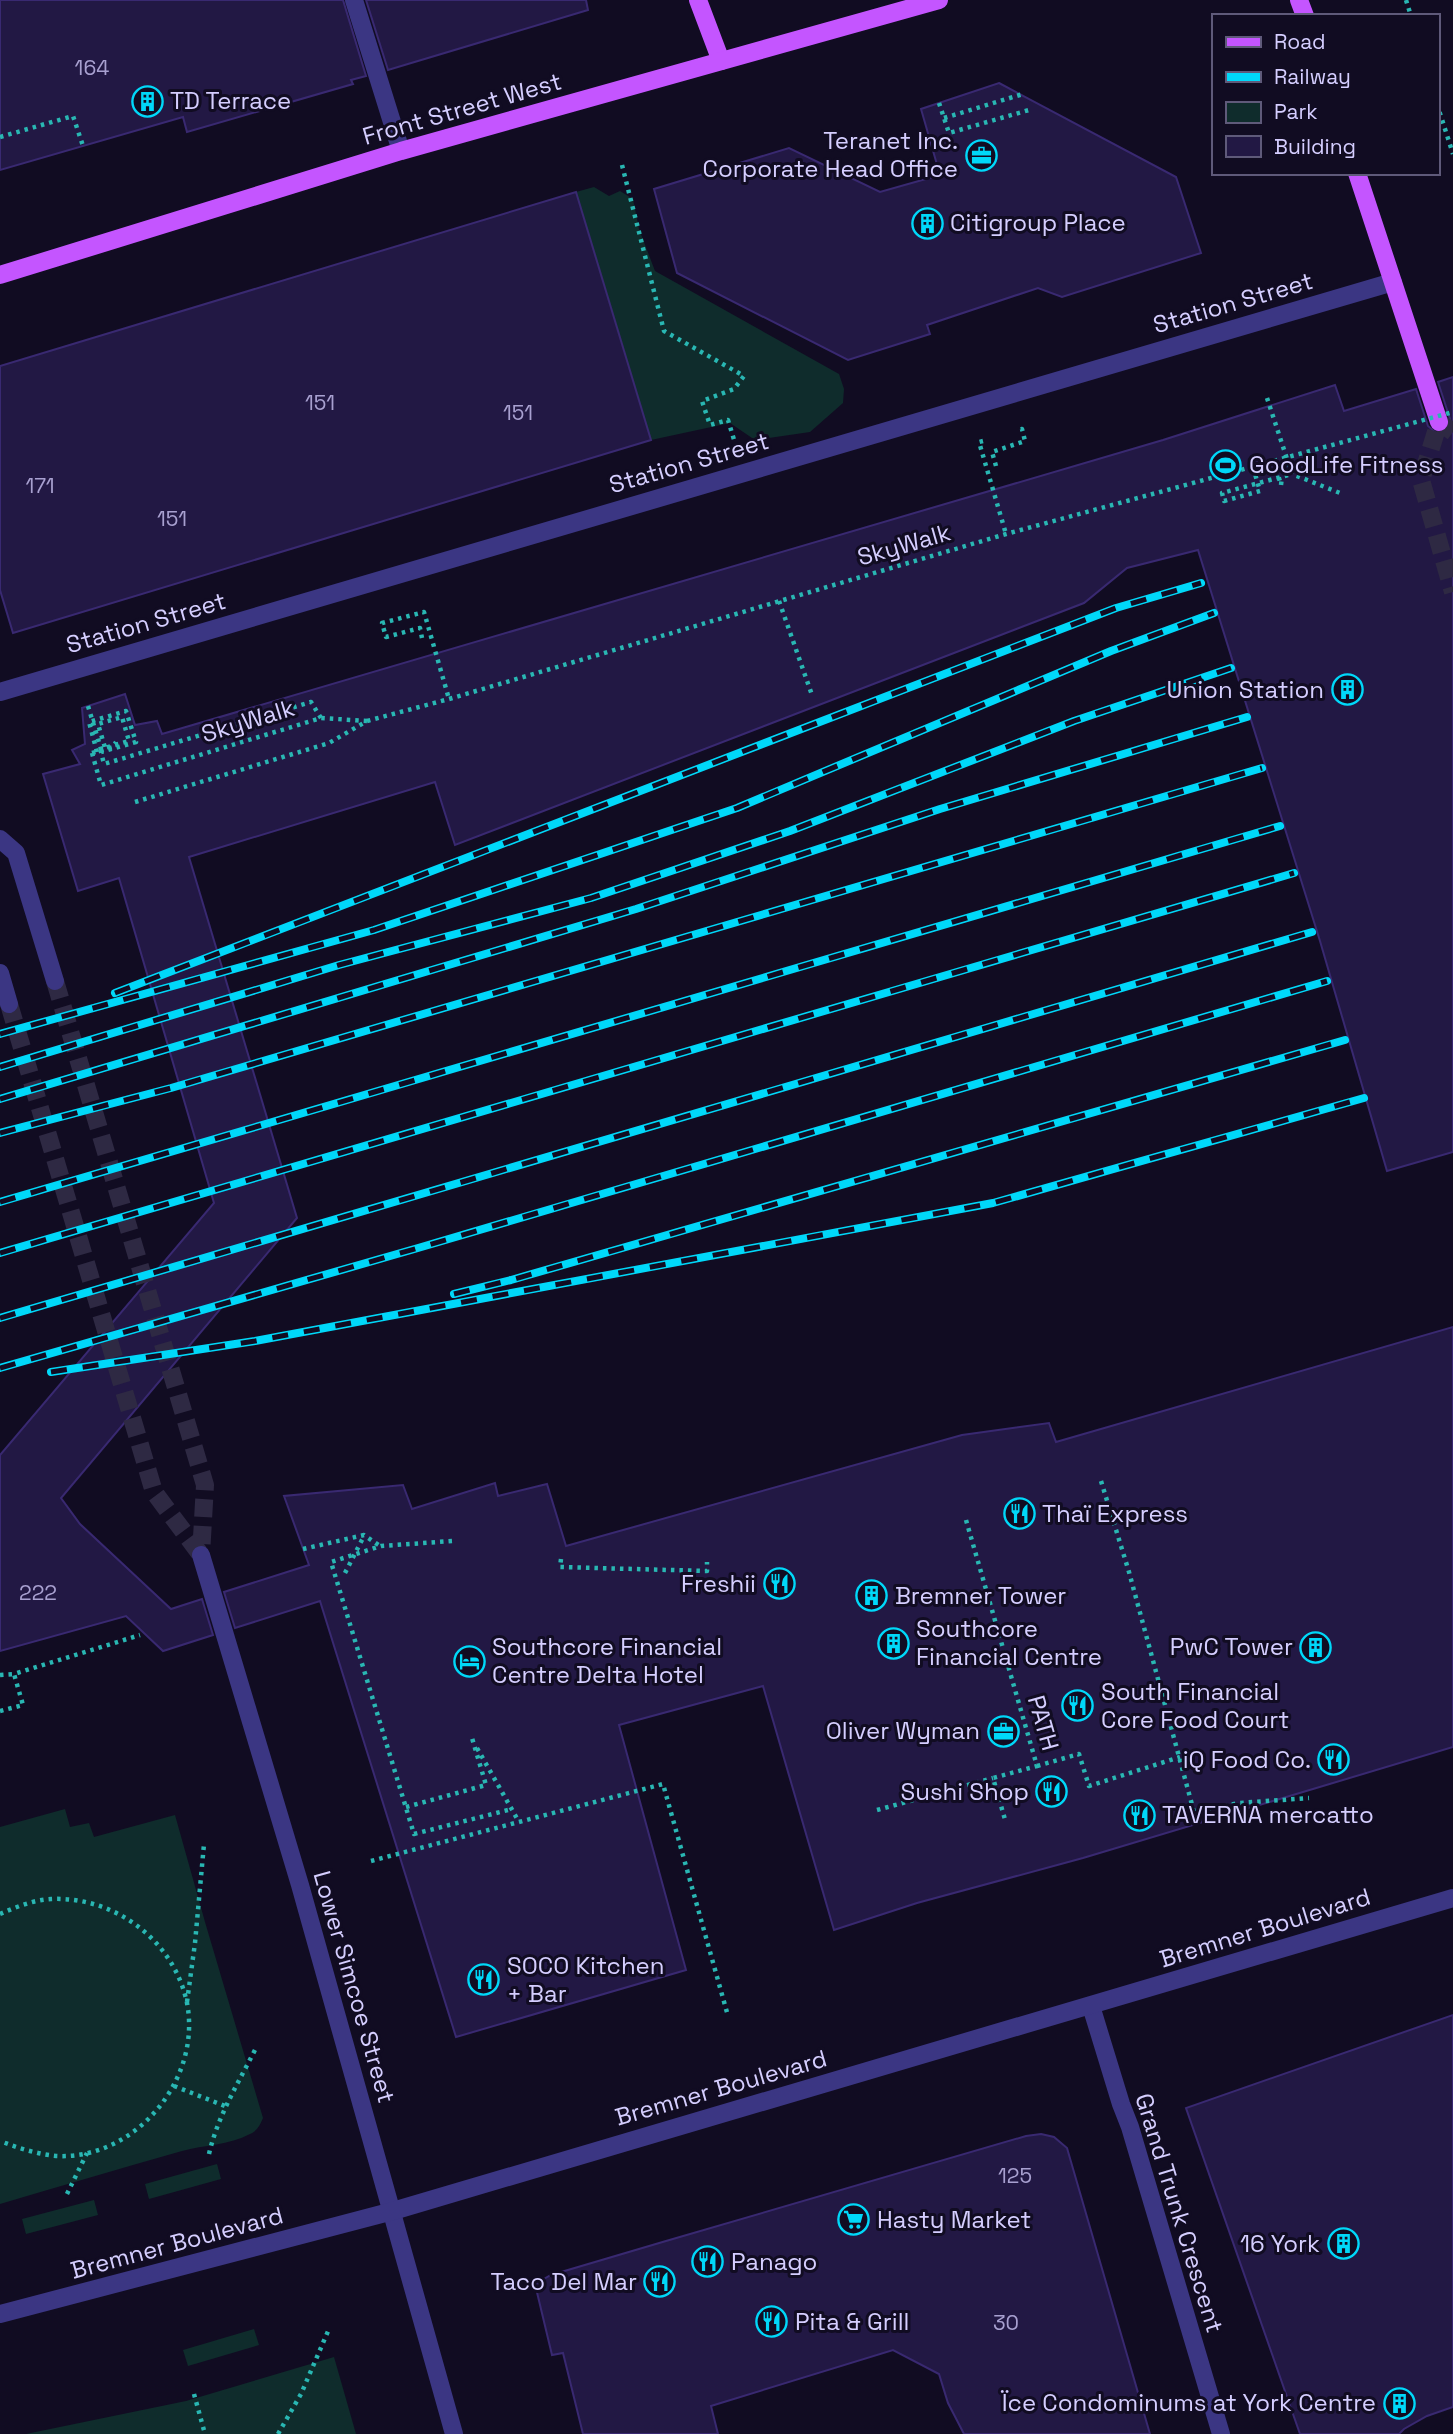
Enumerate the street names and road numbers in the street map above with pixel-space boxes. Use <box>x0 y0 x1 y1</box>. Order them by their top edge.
street label: Front Street West <box>359 65 565 152</box>
street label: Station Street <box>1149 265 1316 340</box>
street label: Station Street <box>605 425 772 500</box>
street label: SkyWalk <box>854 516 954 573</box>
street label: Station Street <box>62 585 229 660</box>
street label: SkyWalk <box>198 692 298 749</box>
street label: PATH <box>1021 1692 1066 1754</box>
street label: Lower Simcoe Street <box>306 1867 402 2107</box>
street label: Bremner Boulevard <box>1156 1881 1374 1974</box>
street label: Bremner Boulevard <box>611 2042 830 2133</box>
street label: Grand Trunk Crescent <box>1128 2089 1231 2336</box>
street label: Bremner Boulevard <box>67 2199 287 2286</box>

